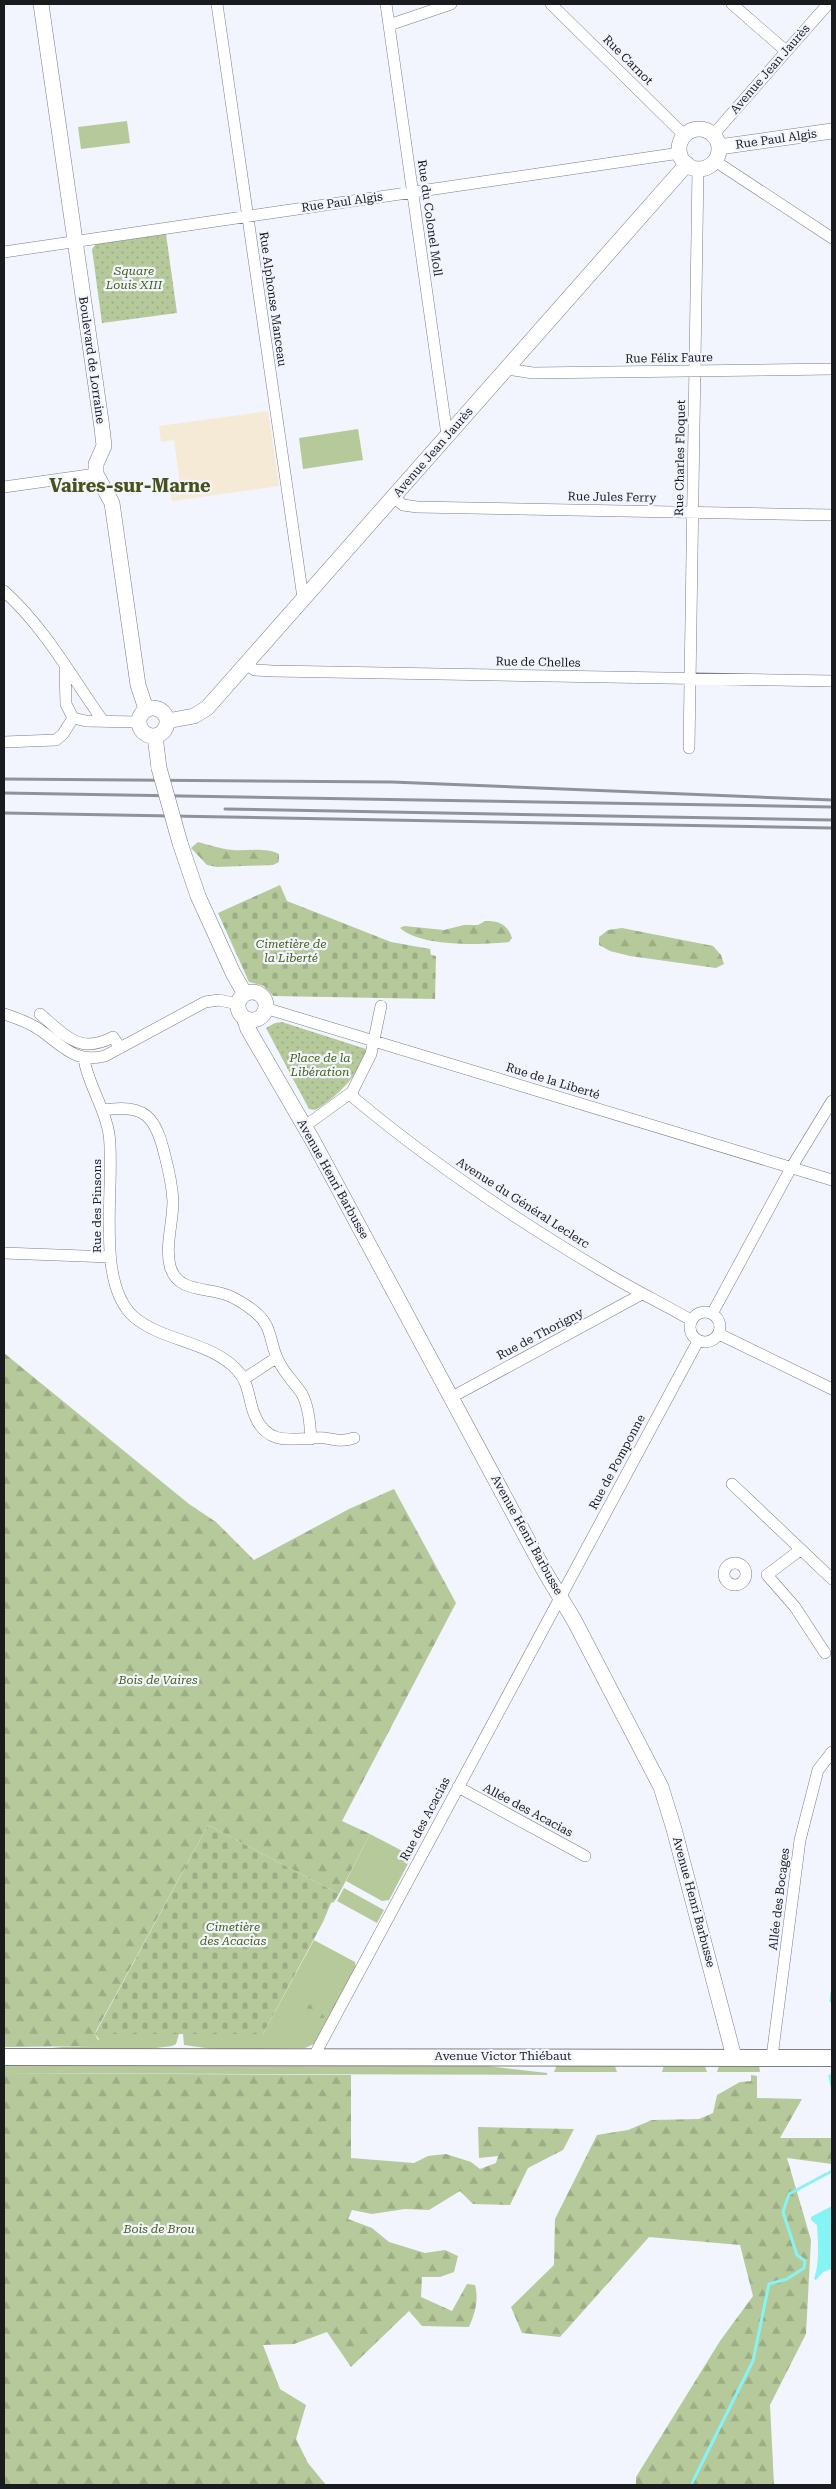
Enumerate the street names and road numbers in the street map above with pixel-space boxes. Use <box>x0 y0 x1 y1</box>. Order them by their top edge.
street label: Avenue Jean Jaurès <box>727 21 813 117</box>
street label: Rue Carnot <box>600 32 656 88</box>
street label: Rue Paul Algis <box>734 126 818 152</box>
street label: Rue du Colonel Moll <box>415 159 445 277</box>
street label: Rue Paul Algis <box>300 189 384 215</box>
street label: Rue Alphonse Manceau <box>257 231 289 368</box>
street label: Boulevard de Lorraine <box>76 295 108 425</box>
street label: Rue Félix Faure <box>625 350 713 366</box>
street label: Rue Charles Floquet <box>672 399 688 516</box>
street label: Avenue Jean Jaurès <box>390 404 476 500</box>
street label: Rue Jules Ferry <box>567 489 657 505</box>
street label: Rue de Chelles <box>495 654 581 670</box>
street label: Rue de la Liberté <box>504 1060 602 1102</box>
street label: Avenue Henri Barbusse <box>294 1117 372 1242</box>
street label: Avenue du Général Leclerc <box>454 1155 592 1251</box>
street label: Rue des Pinsons <box>90 1159 104 1253</box>
street label: Rue de Thorigny <box>494 1305 586 1363</box>
street label: Rue de Pomponne <box>586 1412 648 1512</box>
street label: Avenue Henri Barbusse <box>488 1473 566 1598</box>
street label: Rue des Acacias <box>397 1775 453 1863</box>
street label: Allée des Acacias <box>481 1780 575 1840</box>
street label: Avenue Henri Barbusse <box>670 1835 718 1969</box>
street label: Allée des Bocages <box>766 1847 792 1951</box>
street label: Avenue Victor Thiébaut <box>435 2049 572 2063</box>

